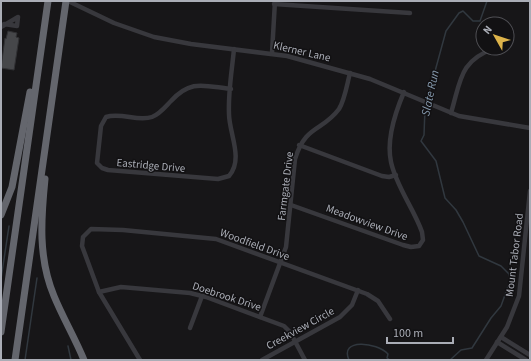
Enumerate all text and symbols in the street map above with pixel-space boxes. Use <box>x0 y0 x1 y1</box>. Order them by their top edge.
north arrow <box>475 16 515 56</box>
text: N <box>479 22 496 38</box>
street label: Klerner Lane <box>272 38 333 65</box>
water label: Slate Run <box>417 69 444 118</box>
street label: Farmgate Drive <box>274 150 297 221</box>
street label: Eastridge Drive <box>116 155 187 176</box>
street label: Meadowview Drive <box>324 201 410 244</box>
street label: Mount Tabor Road <box>502 212 527 298</box>
street label: Woodfield Drive <box>218 225 292 264</box>
street label: Doebrook Drive <box>191 278 264 315</box>
street label: Creekview Circle <box>263 303 337 353</box>
scale bar <box>387 319 453 345</box>
text: 100 m <box>393 325 423 342</box>

